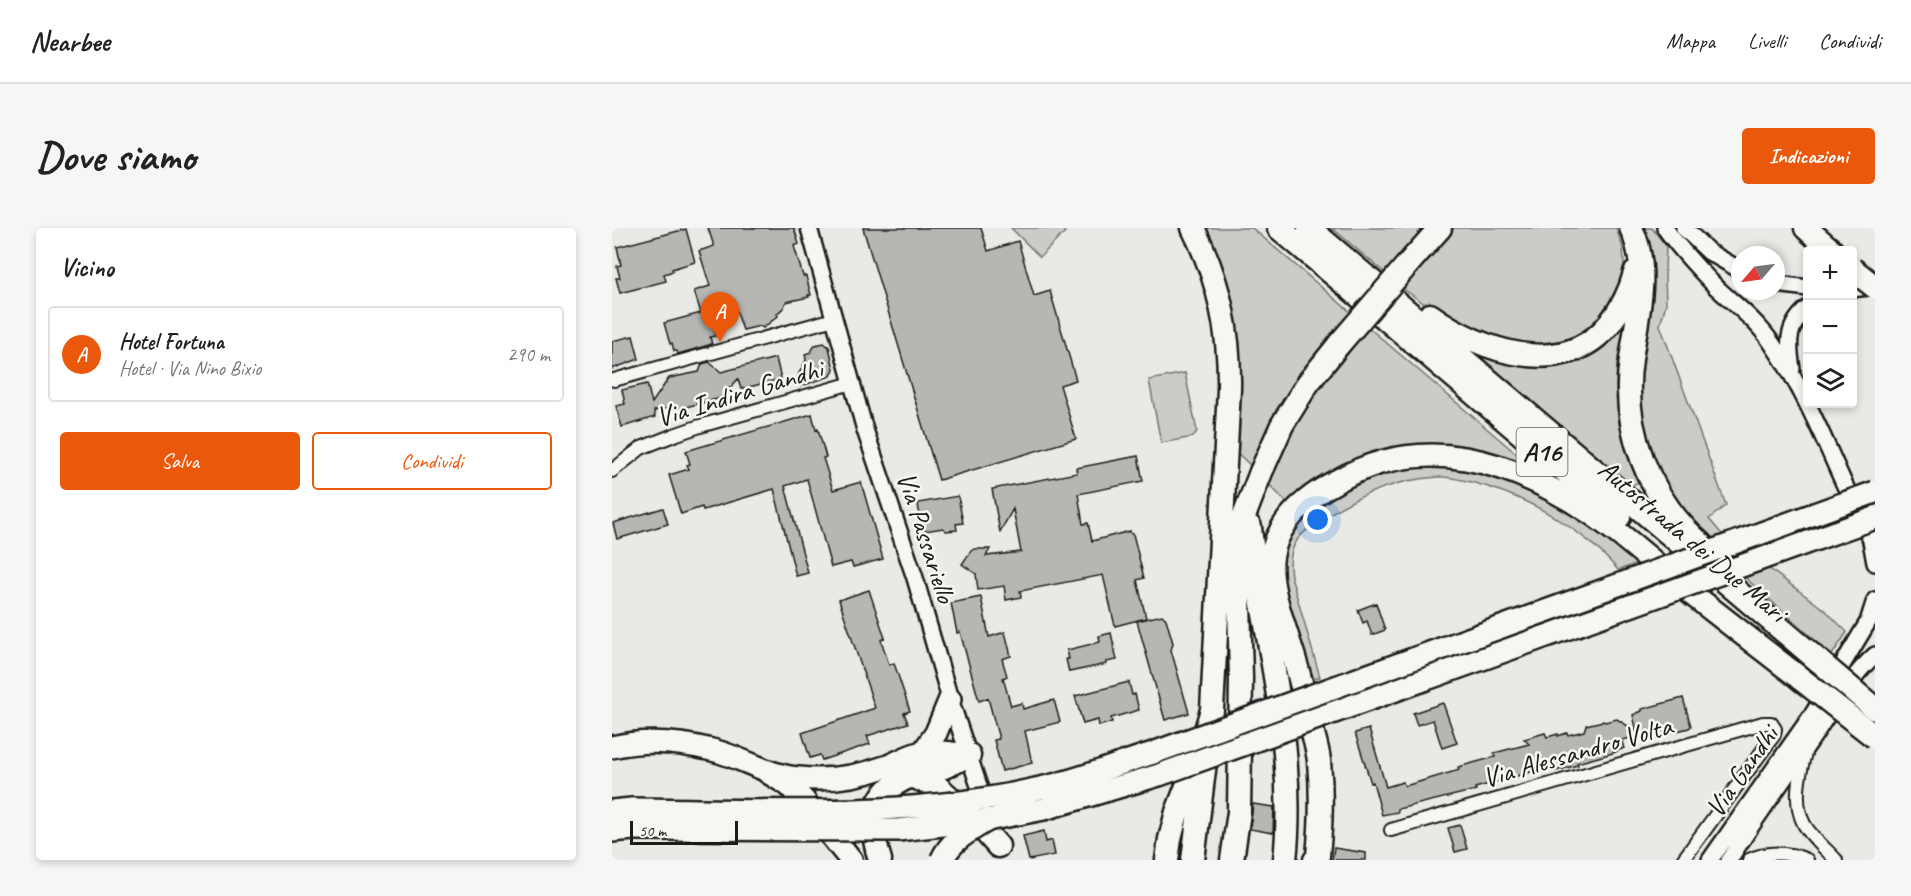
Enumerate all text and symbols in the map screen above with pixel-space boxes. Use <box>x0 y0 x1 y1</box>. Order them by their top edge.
text: Nearbee <box>30 24 110 59</box>
text: Mappa <box>1666 28 1715 54</box>
text: Livelli <box>1748 28 1786 54</box>
text: Condividi <box>1819 28 1881 54</box>
button: Indicazioni <box>1742 128 1875 184</box>
text: Dove siamo <box>36 130 195 183</box>
north arrow <box>1731 246 1785 300</box>
map controls <box>1803 246 1857 408</box>
button: + <box>1803 246 1857 300</box>
text: Vicino <box>60 251 114 284</box>
pin: A <box>700 292 740 342</box>
button: − <box>1803 300 1857 354</box>
text: Hotel Fortuna <box>119 328 224 356</box>
text: A <box>76 342 87 367</box>
text: 290 m <box>507 342 550 367</box>
street label: Via Indira Gandhi <box>652 349 830 434</box>
button: layers <box>1803 354 1857 408</box>
text: Hotel · Via Nino Bixio <box>119 356 261 381</box>
road number: A16 <box>1516 428 1568 476</box>
button: Salva <box>60 432 300 490</box>
button: Condividi <box>312 432 552 490</box>
street label: Autostrada dei Due Mari <box>1591 451 1797 632</box>
street label: Via Passariello <box>889 467 965 609</box>
your location <box>1303 505 1332 534</box>
street label: Via Alessandro Volta <box>1478 707 1678 795</box>
street label: Via Gandhi <box>1697 716 1788 824</box>
scale bar <box>630 818 738 846</box>
text: 50 m <box>639 821 666 841</box>

